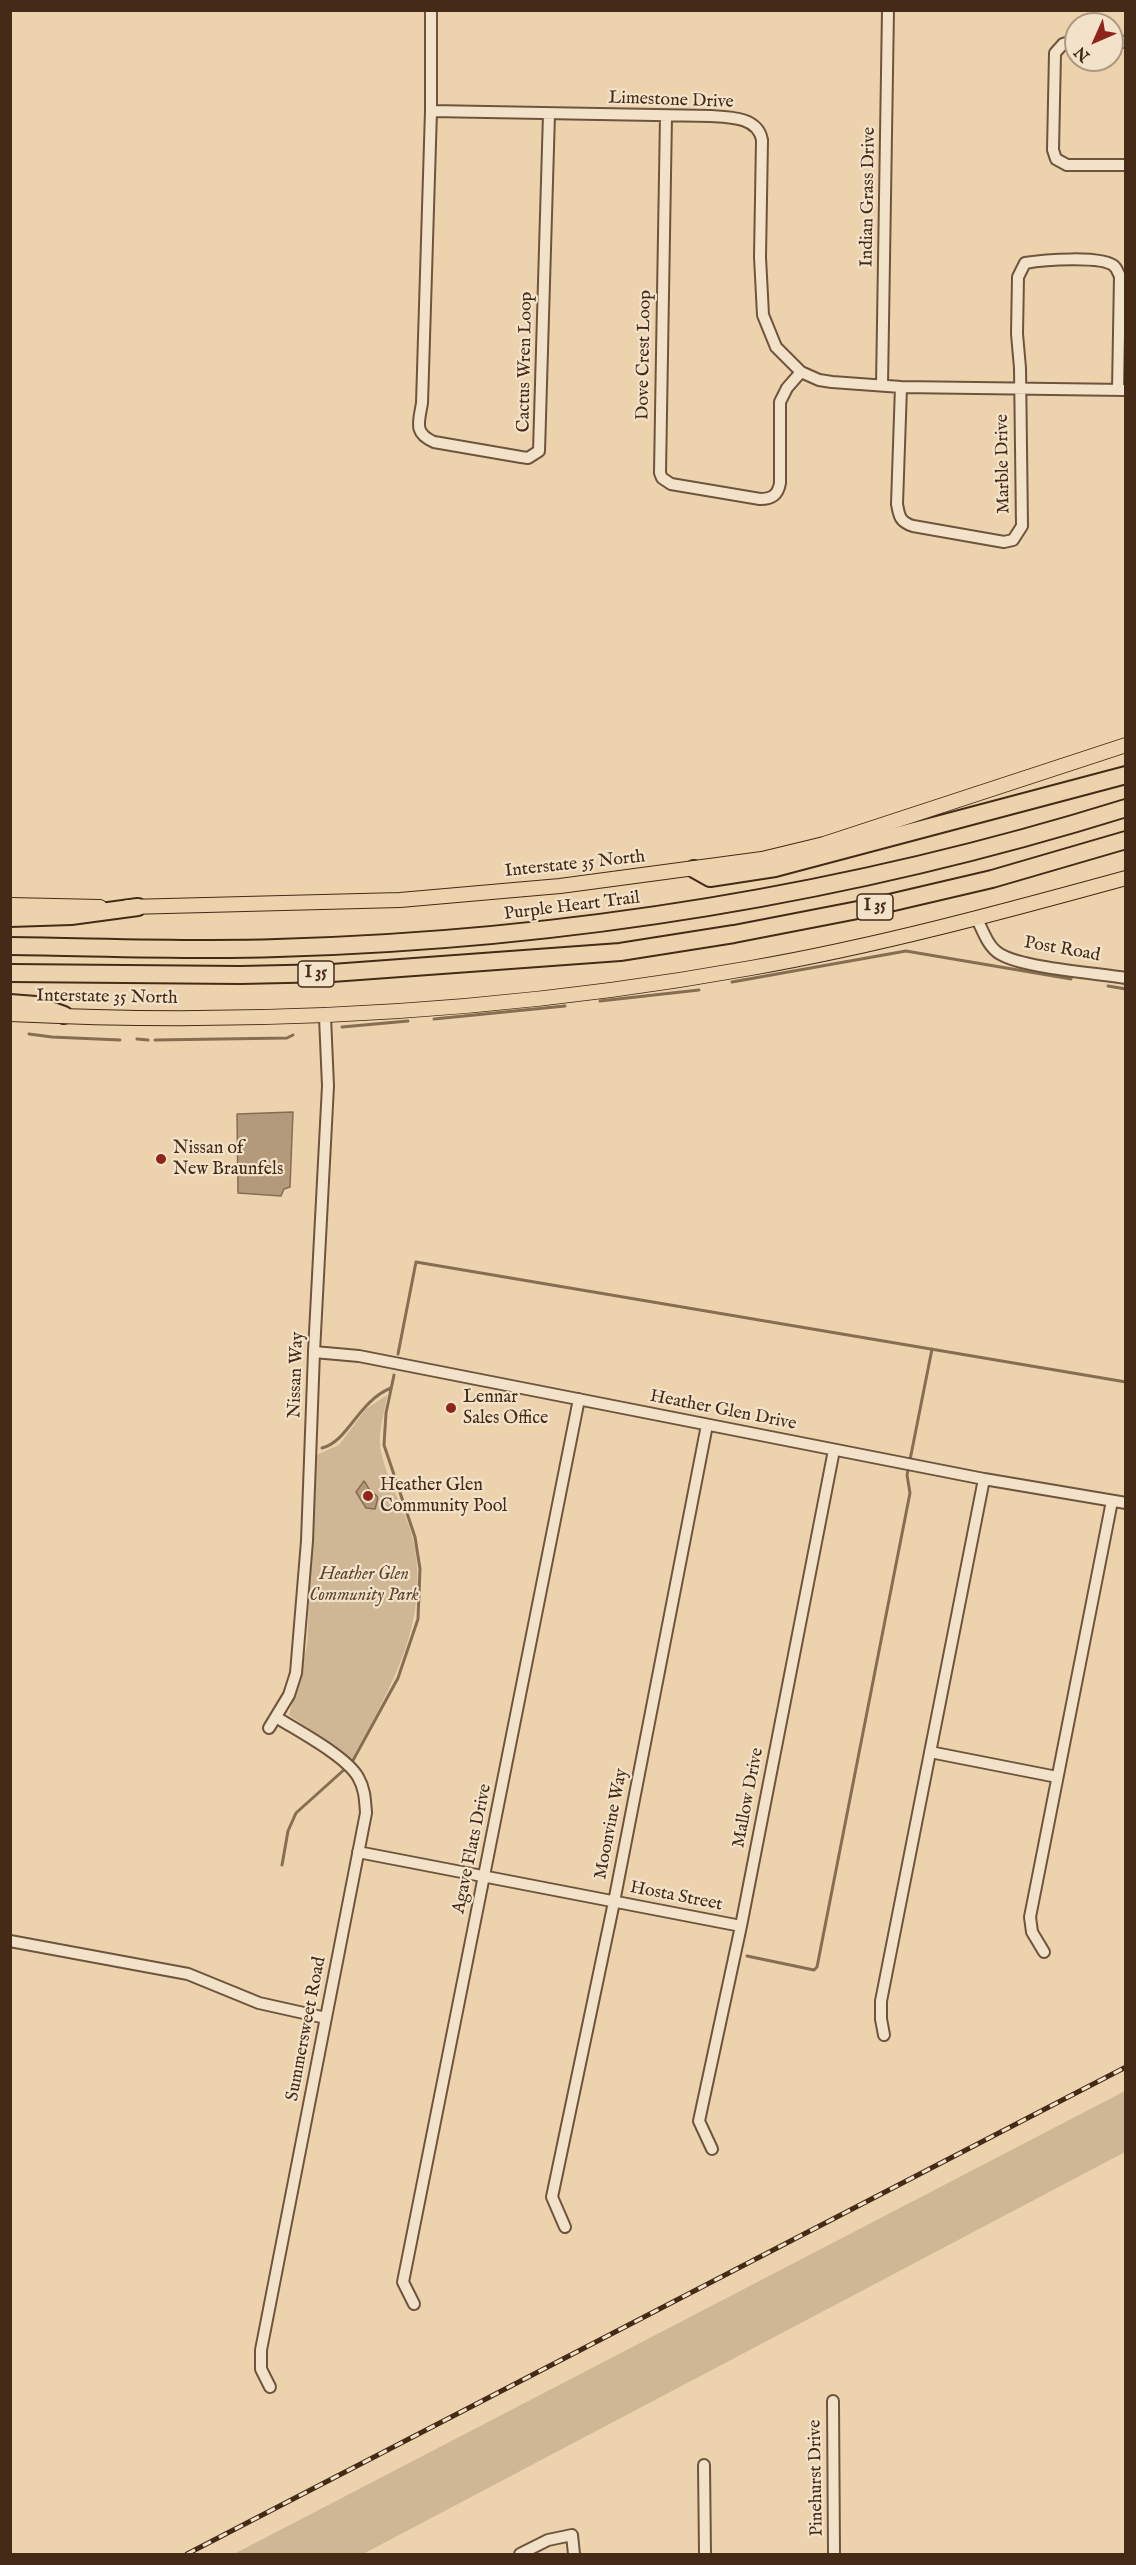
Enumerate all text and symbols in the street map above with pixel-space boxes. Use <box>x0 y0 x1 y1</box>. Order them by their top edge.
north arrow <box>1064 12 1124 72</box>
text: N <box>1071 41 1095 65</box>
street label: Limestone Drive <box>608 88 734 114</box>
street label: Indian Grass Drive <box>857 127 881 267</box>
street label: Dove Crest Loop <box>633 290 657 420</box>
street label: Cactus Wren Loop <box>514 291 538 433</box>
street label: Marble Drive <box>992 414 1016 514</box>
street label: Interstate 35 North <box>504 847 646 883</box>
street label: Purple Heart Trail <box>503 888 641 926</box>
road number: I 35 <box>857 894 893 920</box>
street label: Post Road <box>1022 933 1102 967</box>
road number: I 35 <box>298 961 334 987</box>
street label: Interstate 35 North <box>36 986 178 1010</box>
place label: Nissan of New Braunfels <box>173 1138 283 1180</box>
marker: Nissan of New Braunfels <box>154 1152 168 1166</box>
street label: Nissan Way <box>285 1331 309 1419</box>
street label: Heather Glen Drive <box>648 1386 798 1436</box>
place label: Lennar Sales Office <box>463 1387 548 1430</box>
marker: Lennar Sales Office <box>444 1401 458 1415</box>
place label: Heather Glen Community Pool <box>380 1475 507 1518</box>
marker: Heather Glen Community Pool <box>361 1489 375 1503</box>
park label: Heather Glen Community Park <box>309 1564 419 1606</box>
street label: Mallow Drive <box>729 1746 769 1850</box>
street label: Moonvine Way <box>591 1767 633 1881</box>
street label: Agave Flats Drive <box>449 1782 497 1916</box>
street label: Hosta Street <box>628 1877 724 1917</box>
street label: Summersweet Road <box>282 1955 332 2103</box>
street label: Pinehurst Drive <box>805 2419 829 2537</box>

